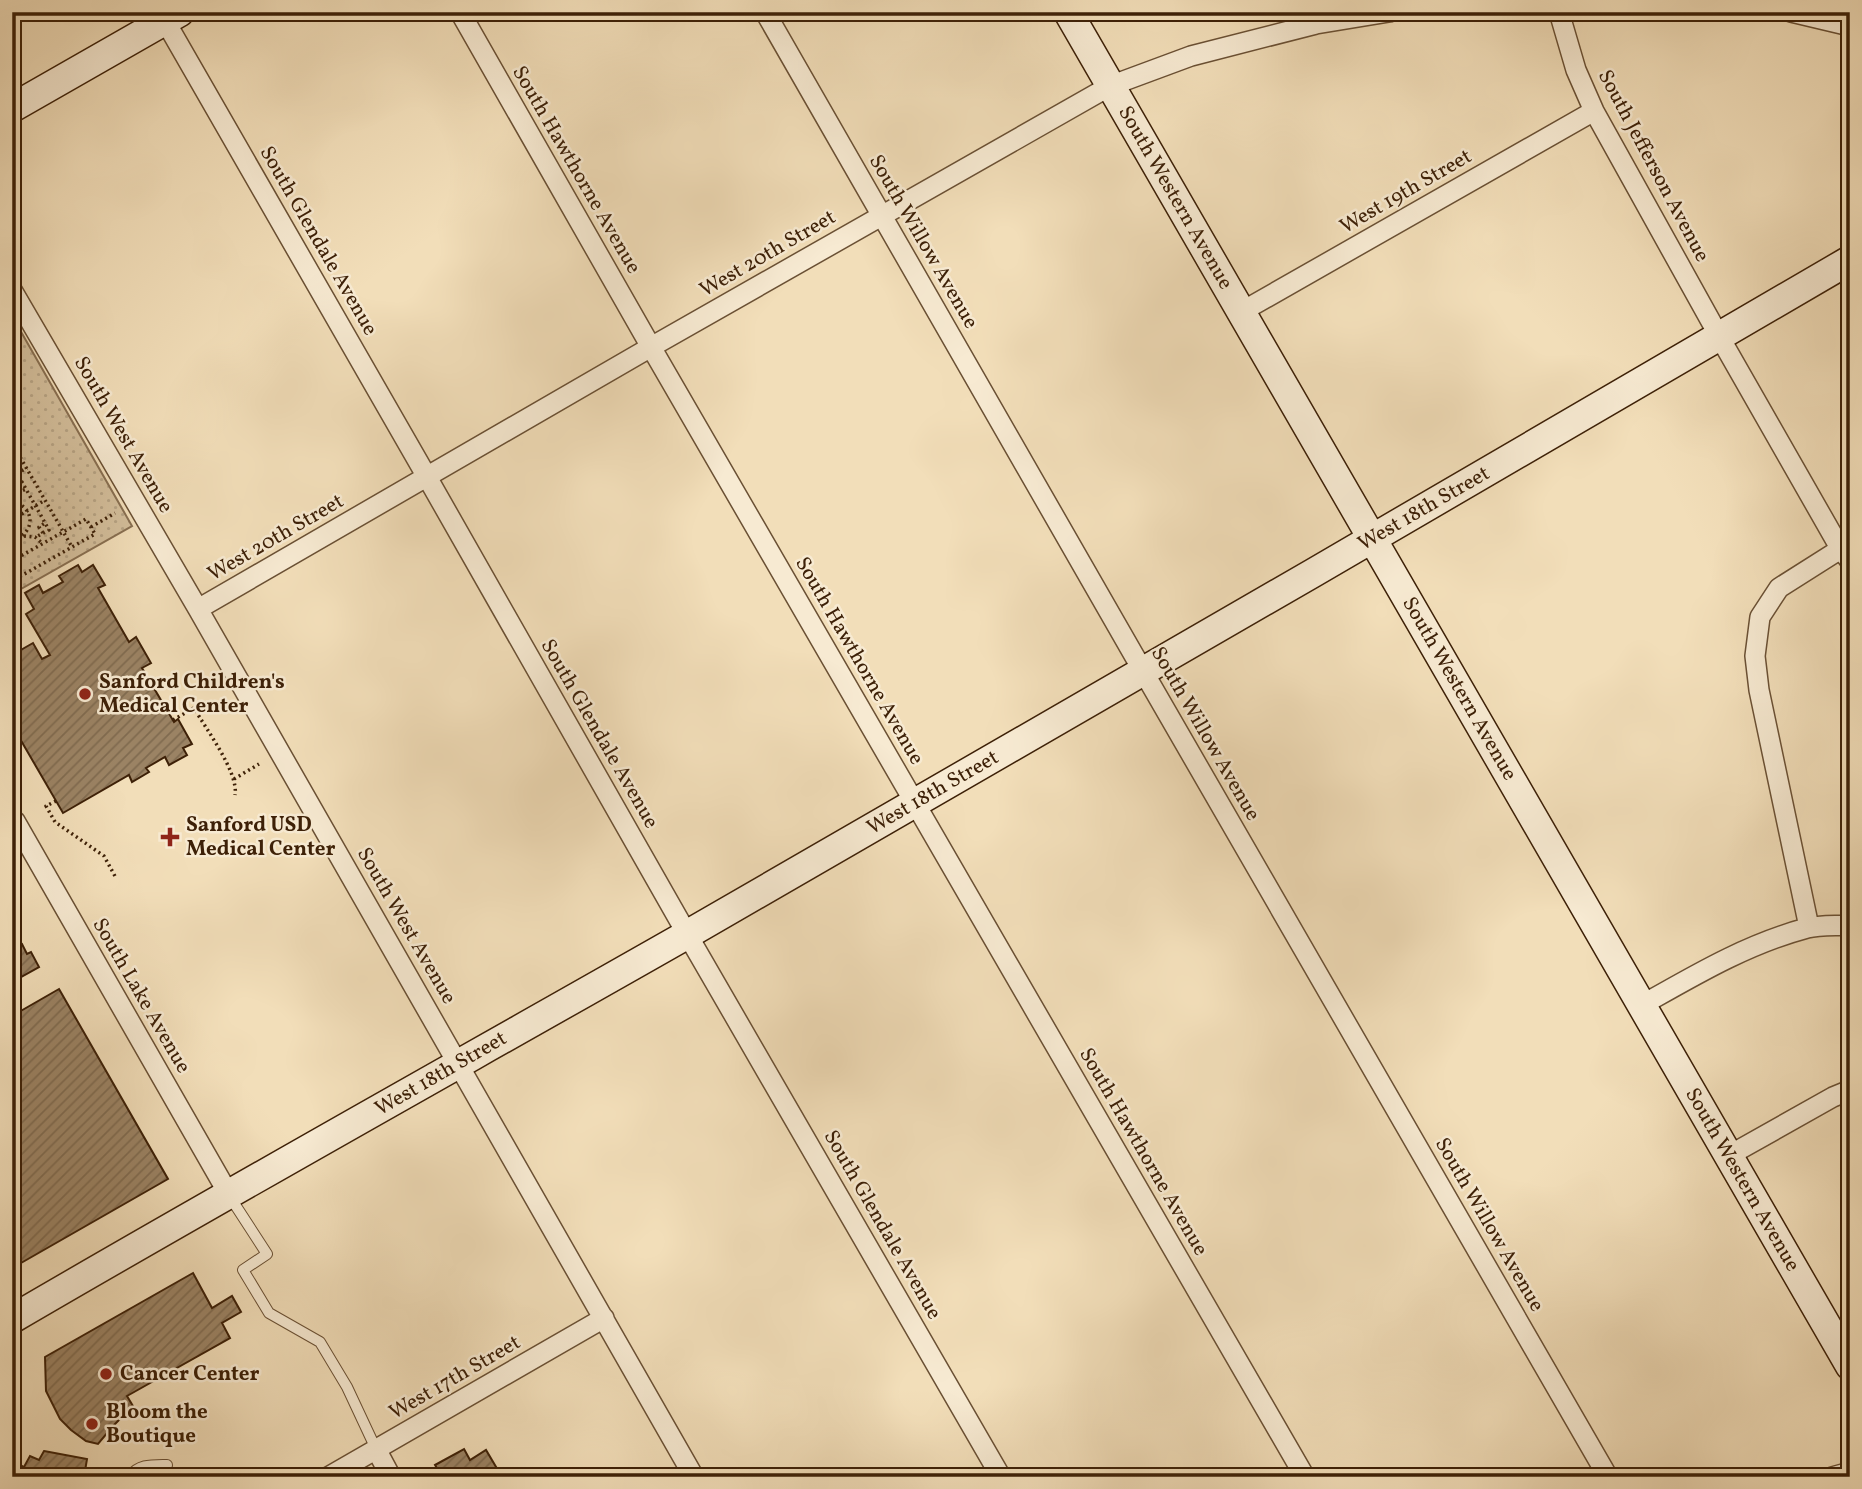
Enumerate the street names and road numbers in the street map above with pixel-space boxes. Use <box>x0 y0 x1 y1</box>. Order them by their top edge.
street label: South Hawthorne Avenue <box>504 61 648 279</box>
street label: South Jefferson Avenue <box>1590 65 1716 267</box>
street label: South Western Avenue <box>1111 101 1240 295</box>
street label: South Glendale Avenue <box>252 141 384 341</box>
street label: West 19th Street <box>1335 142 1477 242</box>
street label: South Willow Avenue <box>861 150 985 335</box>
street label: West 20th Street <box>695 203 841 305</box>
street label: South West Avenue <box>66 351 180 519</box>
street label: West 18th Street <box>1353 459 1495 559</box>
street label: West 20th Street <box>203 487 349 589</box>
street label: South Hawthorne Avenue <box>787 552 931 770</box>
street label: South Western Avenue <box>1395 592 1524 786</box>
street label: South Glendale Avenue <box>533 634 665 834</box>
street label: South Willow Avenue <box>1143 642 1267 827</box>
street label: West 18th Street <box>862 743 1004 843</box>
street label: South West Avenue <box>349 842 463 1010</box>
street label: South Lake Avenue <box>85 913 197 1079</box>
street label: West 18th Street <box>370 1024 512 1124</box>
street label: South Hawthorne Avenue <box>1071 1043 1215 1261</box>
street label: South Western Avenue <box>1678 1083 1807 1277</box>
street label: South Glendale Avenue <box>816 1125 948 1325</box>
street label: South Willow Avenue <box>1427 1133 1551 1318</box>
street label: West 17th Street <box>384 1329 526 1427</box>

